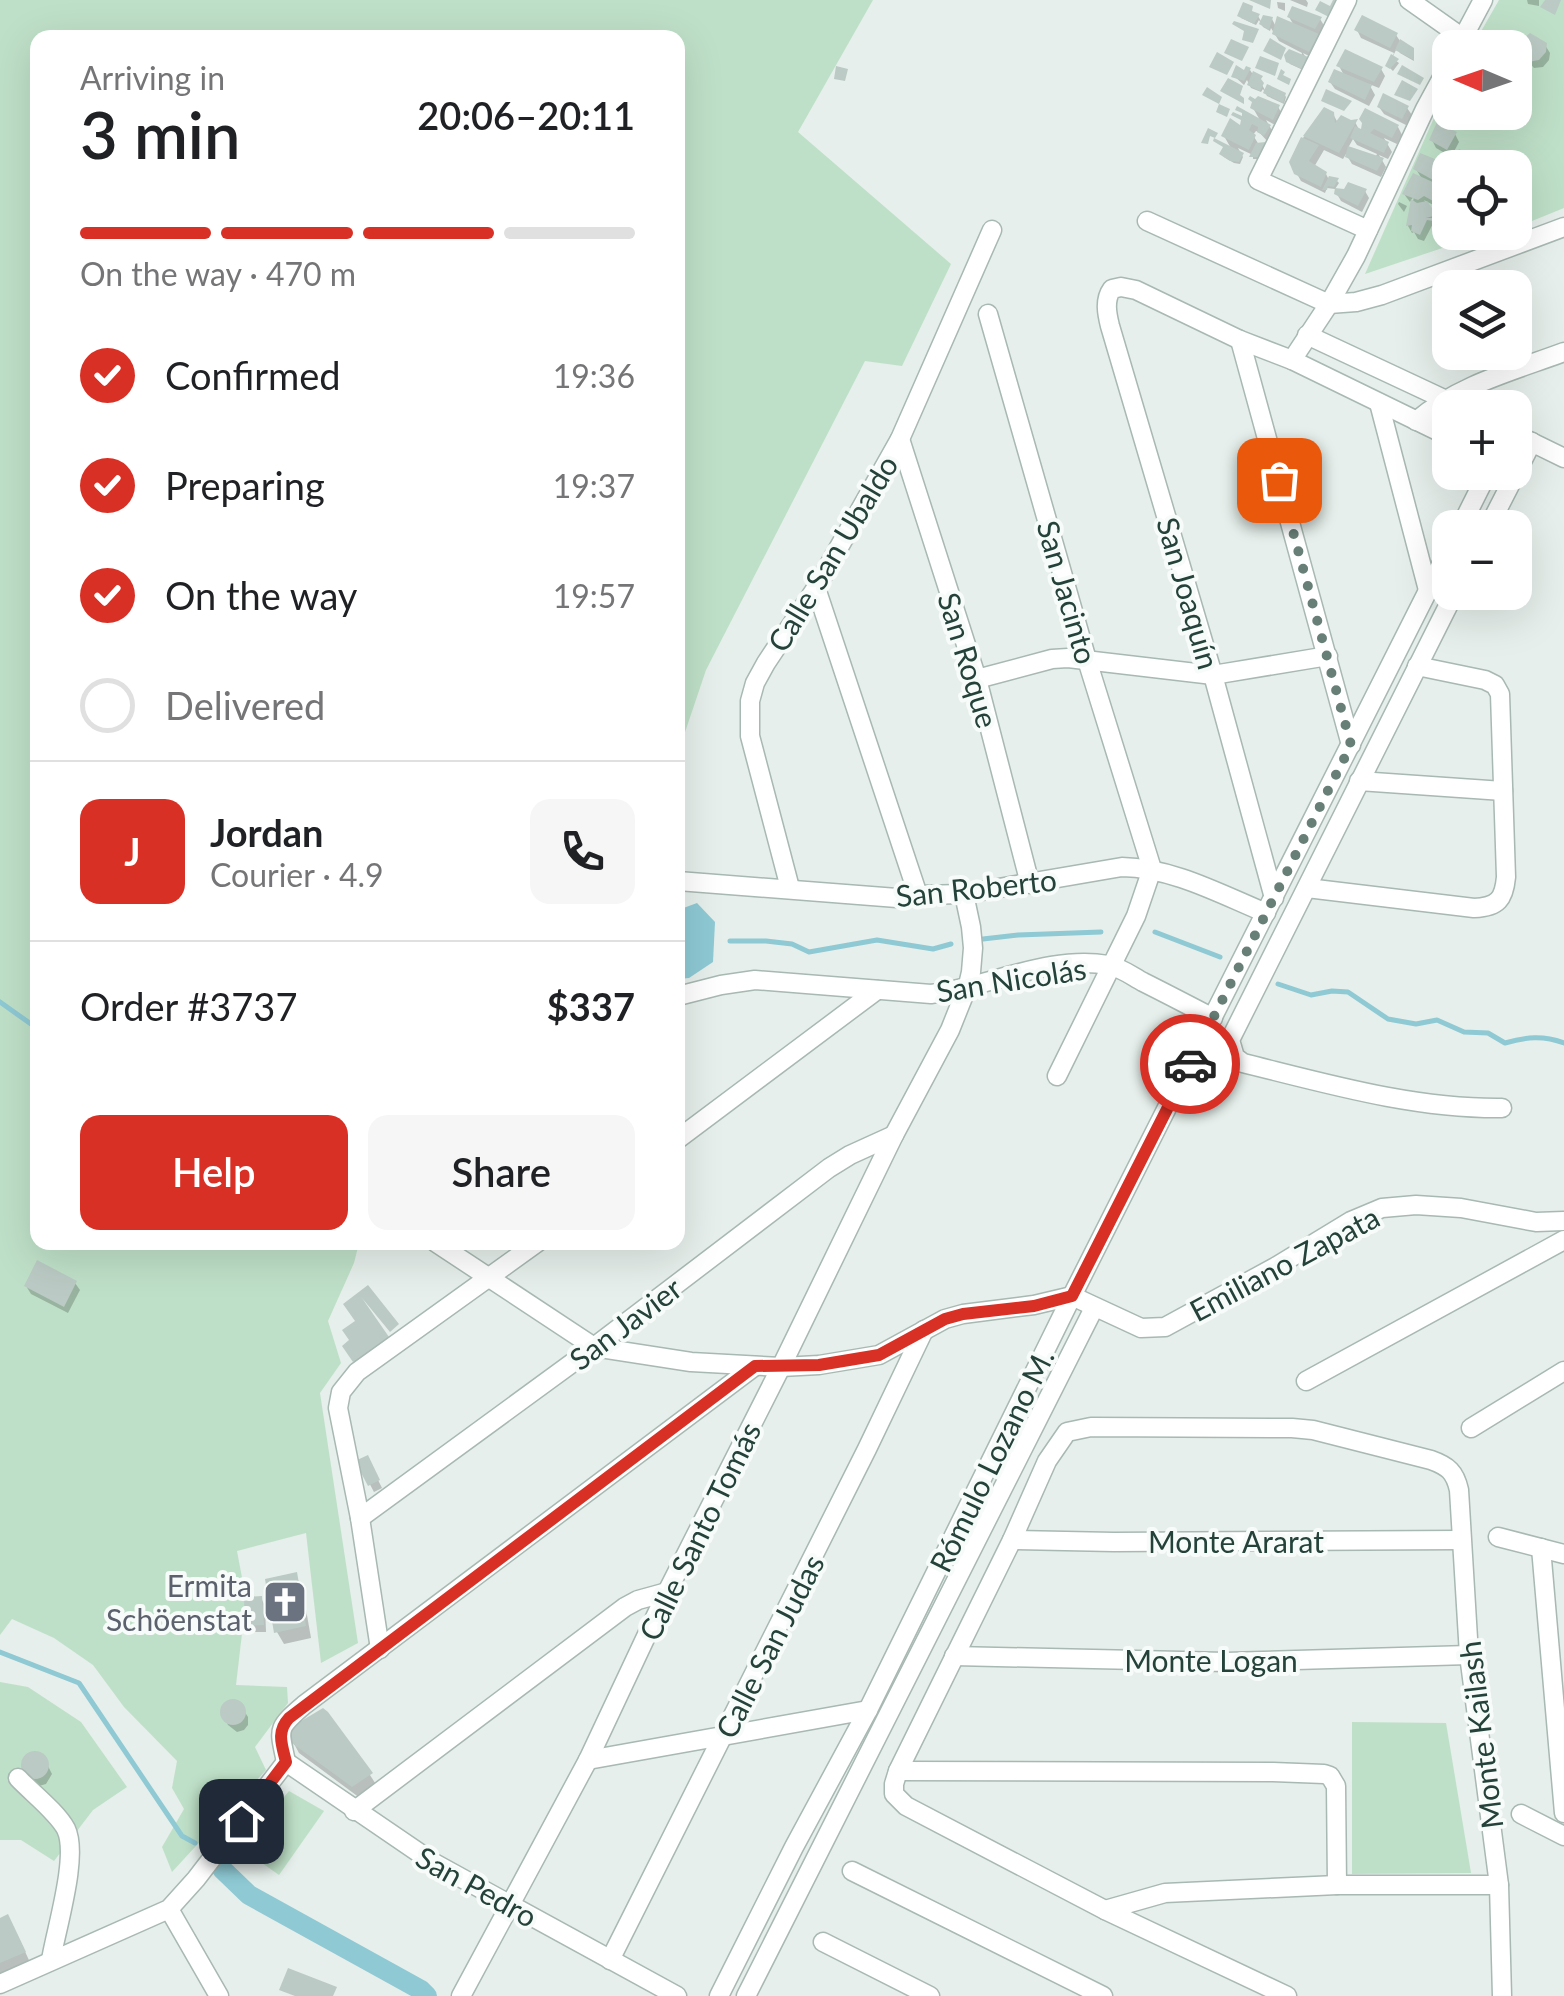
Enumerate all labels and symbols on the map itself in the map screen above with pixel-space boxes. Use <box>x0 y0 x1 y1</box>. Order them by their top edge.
north arrow <box>1432 30 1532 130</box>
pin <box>1237 438 1322 523</box>
street label: Calle San Ubaldo <box>759 448 905 658</box>
street label: San Joaquín <box>1150 513 1228 673</box>
street label: San Jacinto <box>1030 516 1106 668</box>
street label: San Roque <box>931 588 1007 732</box>
street label: San Roberto <box>894 861 1058 913</box>
street label: San Nicolás <box>933 949 1089 1009</box>
courier <box>1140 1014 1240 1114</box>
street label: Emiliano Zapata <box>1183 1198 1385 1328</box>
street label: San Javier <box>562 1269 688 1377</box>
street label: Rómulo Lozano M. <box>921 1343 1061 1577</box>
street label: Calle Santo Tomás <box>631 1416 767 1646</box>
street label: Monte Ararat <box>1148 1523 1324 1559</box>
street label: Calle San Judas <box>707 1548 831 1744</box>
place label: Ermita Schöenstat <box>106 1567 252 1637</box>
church icon: Ermita Schöenstat <box>262 1579 308 1625</box>
street label: Monte Kailash <box>1451 1639 1509 1831</box>
street label: Monte Logan <box>1124 1642 1298 1678</box>
pin <box>199 1779 284 1864</box>
street label: San Pedro <box>410 1838 544 1934</box>

